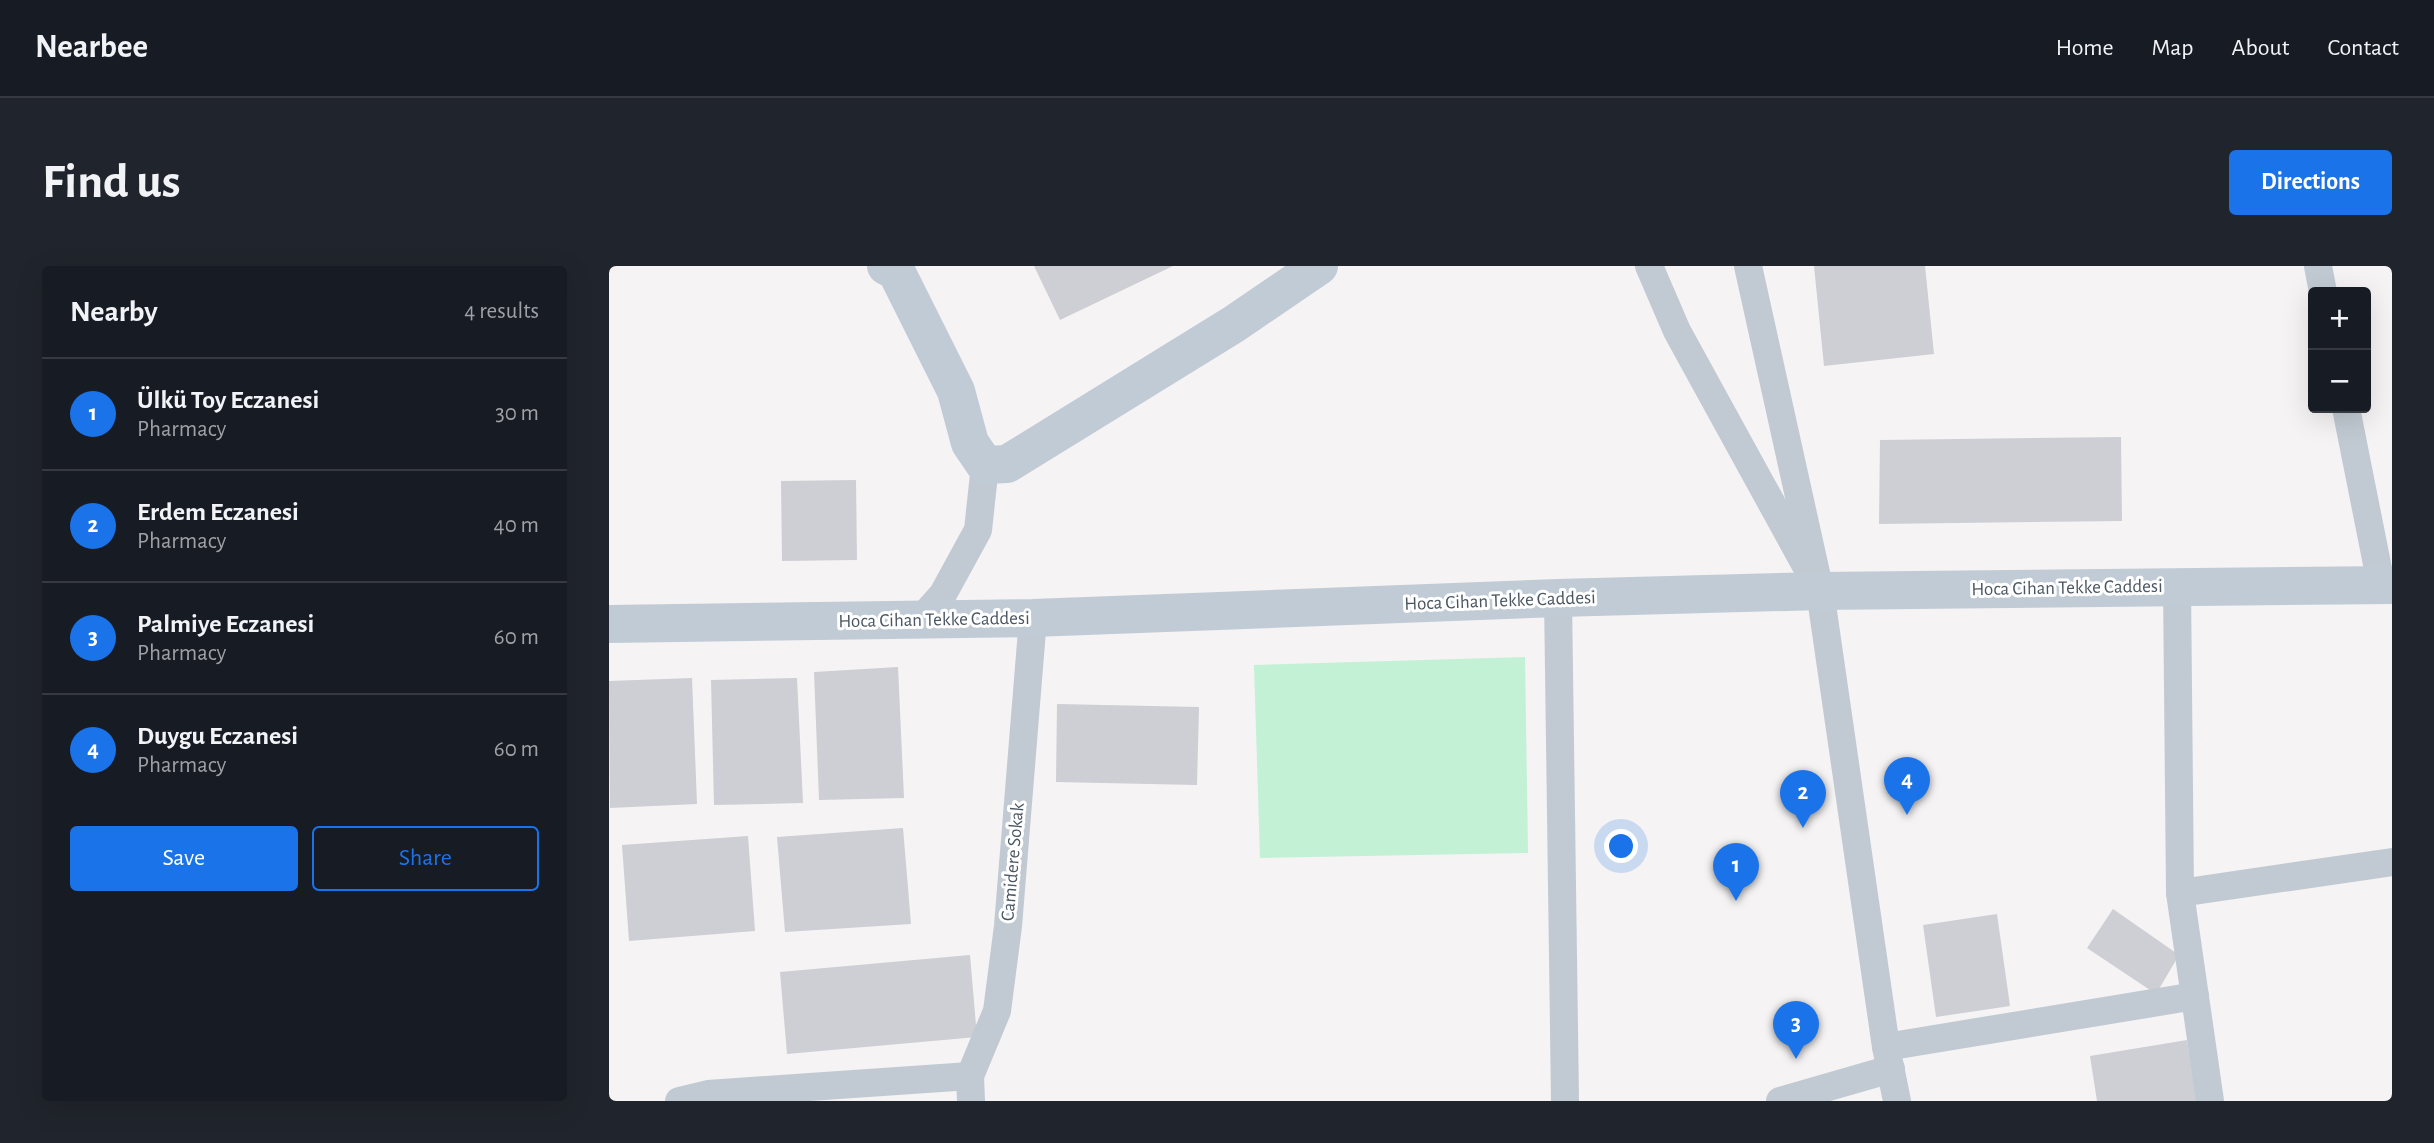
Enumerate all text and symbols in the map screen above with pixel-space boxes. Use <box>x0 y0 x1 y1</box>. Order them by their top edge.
text: Nearbee <box>35 31 148 64</box>
text: Home <box>2056 36 2114 60</box>
text: Map <box>2152 36 2194 60</box>
text: About <box>2232 36 2289 60</box>
text: Contact <box>2327 36 2399 60</box>
button: Directions <box>2229 150 2392 215</box>
text: Find us <box>42 158 181 207</box>
map controls <box>2308 287 2371 413</box>
button: + <box>2308 287 2371 350</box>
text: Nearby <box>70 297 158 327</box>
text: 4 results <box>464 300 539 323</box>
button: − <box>2308 350 2371 413</box>
text: Ülkü Toy Eczanesi <box>137 387 319 413</box>
text: 1 <box>89 402 97 425</box>
text: 30 m <box>495 402 539 425</box>
text: Pharmacy <box>137 418 226 441</box>
text: Erdem Eczanesi <box>137 499 299 525</box>
text: 2 <box>88 514 98 537</box>
text: 40 m <box>494 514 539 537</box>
text: Pharmacy <box>137 530 226 553</box>
street label: Hoca Cihan Tekke Caddesi <box>1971 577 2163 599</box>
street label: Hoca Cihan Tekke Caddesi <box>1404 588 1596 614</box>
street label: Hoca Cihan Tekke Caddesi <box>838 609 1030 631</box>
text: Palmiye Eczanesi <box>137 611 314 637</box>
text: 3 <box>88 626 98 649</box>
text: 60 m <box>494 626 539 649</box>
text: Pharmacy <box>137 642 226 665</box>
text: Duygu Eczanesi <box>137 723 298 749</box>
text: 4 <box>87 738 99 761</box>
text: 60 m <box>494 738 539 761</box>
text: Pharmacy <box>137 754 226 777</box>
pin: 4 <box>1884 757 1930 815</box>
pin: 2 <box>1780 770 1826 828</box>
street label: Camidere Sokak <box>998 802 1028 922</box>
button: Save <box>70 826 298 891</box>
button: Share <box>312 826 539 891</box>
your location <box>1604 829 1638 863</box>
pin: 1 <box>1713 843 1759 901</box>
pin: 3 <box>1773 1001 1819 1059</box>

